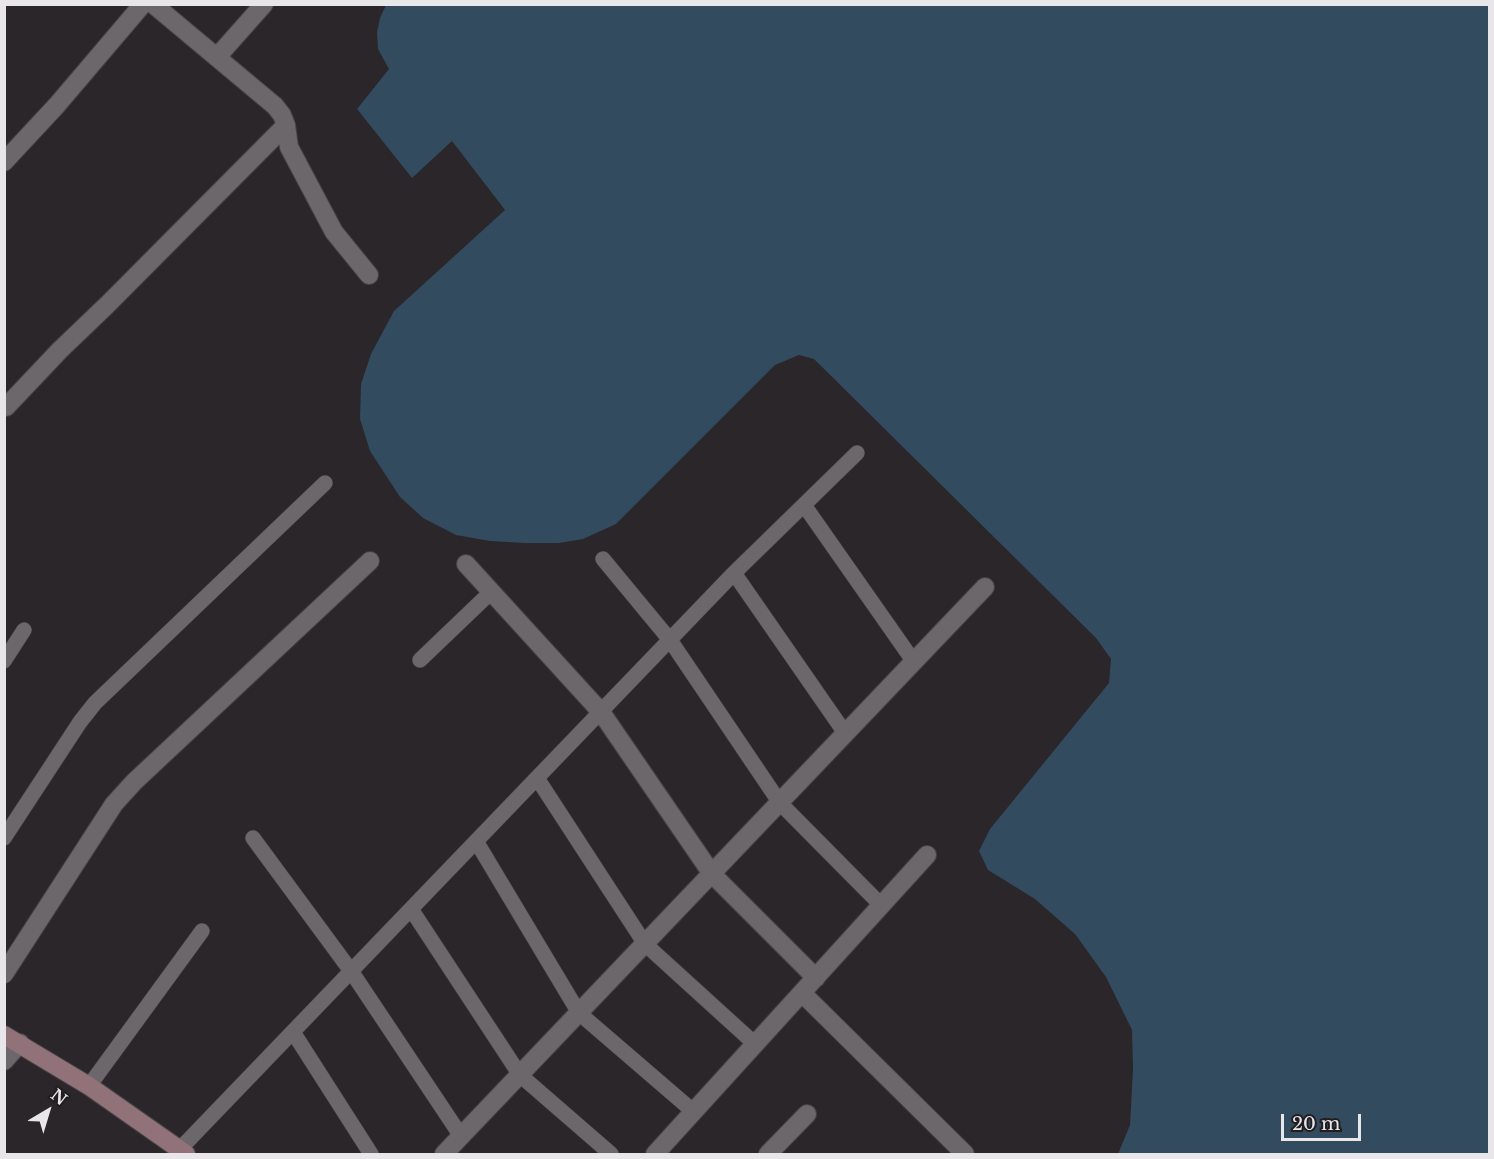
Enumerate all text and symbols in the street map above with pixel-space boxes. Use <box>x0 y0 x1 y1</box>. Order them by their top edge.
north arrow <box>18 1081 78 1141</box>
text: N <box>47 1084 71 1109</box>
scale bar <box>1284 1102 1364 1140</box>
text: 20 m <box>1292 1113 1340 1135</box>

